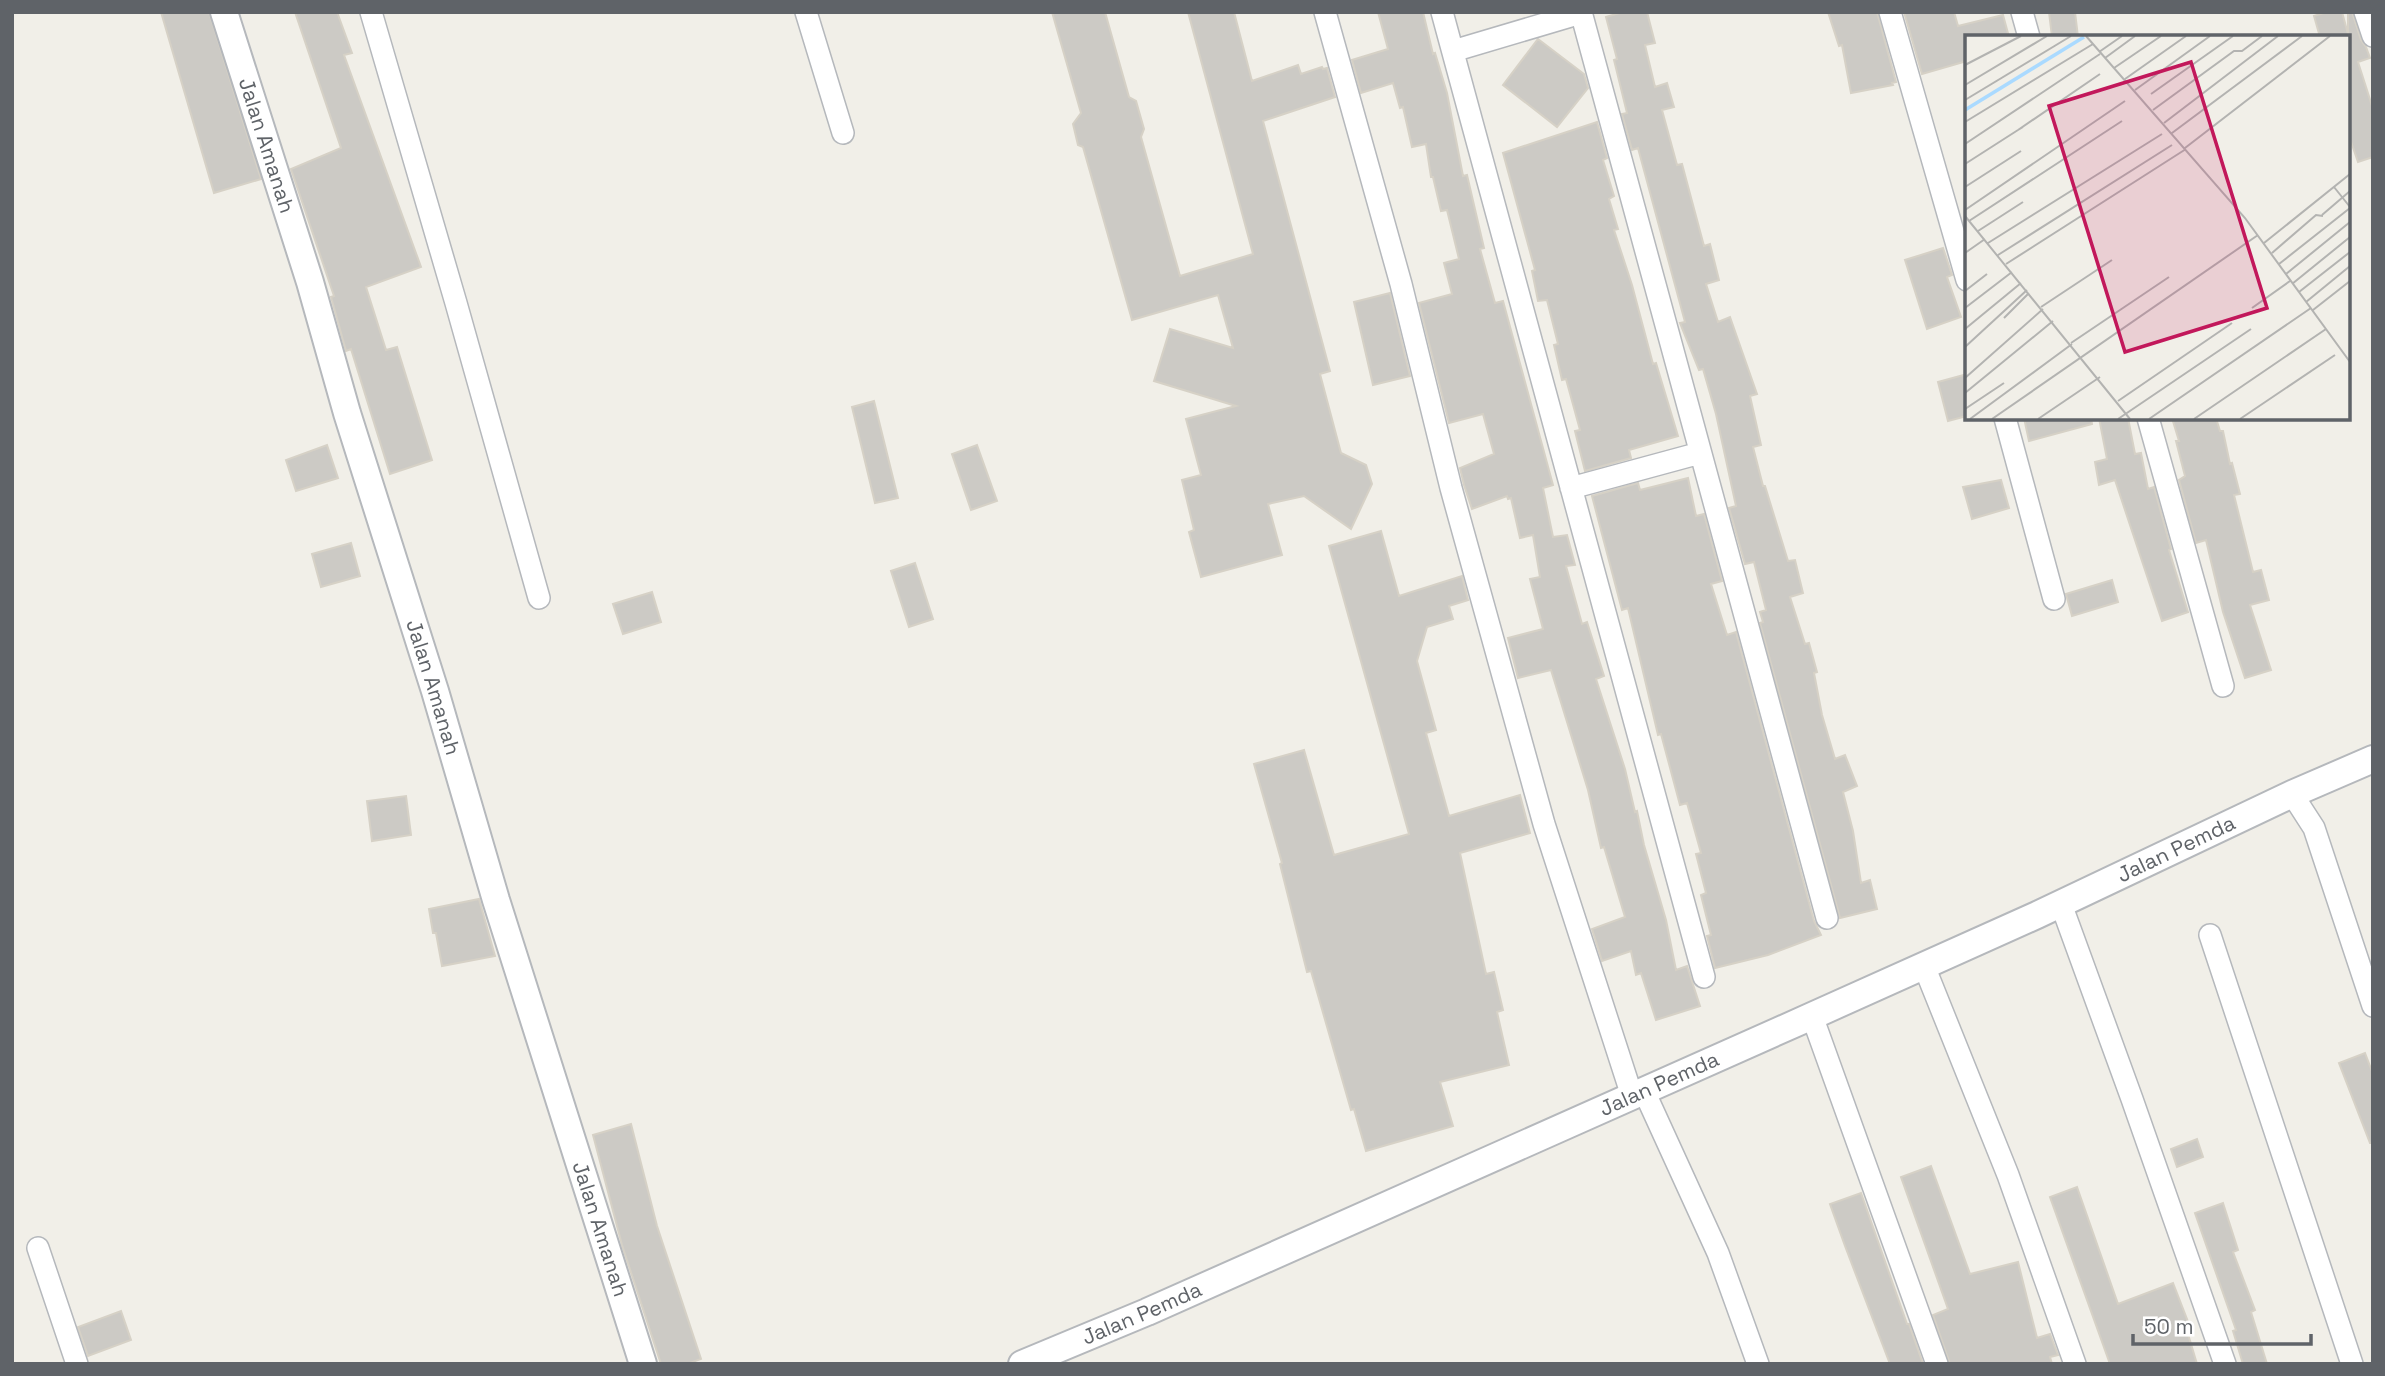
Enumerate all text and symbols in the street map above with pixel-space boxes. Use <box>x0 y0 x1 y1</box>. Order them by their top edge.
inset map <box>1965 35 2350 420</box>
street label: Jalan Amanah <box>233 74 301 216</box>
street label: Jalan Amanah <box>400 616 467 758</box>
street label: Jalan Pemda <box>2112 809 2240 888</box>
street label: Jalan Pemda <box>1595 1045 1723 1122</box>
street label: Jalan Amanah <box>567 1158 635 1300</box>
street label: Jalan Pemda <box>1078 1275 1206 1351</box>
scale bar <box>2133 1302 2312 1346</box>
text: 50 m <box>2144 1313 2194 1340</box>

